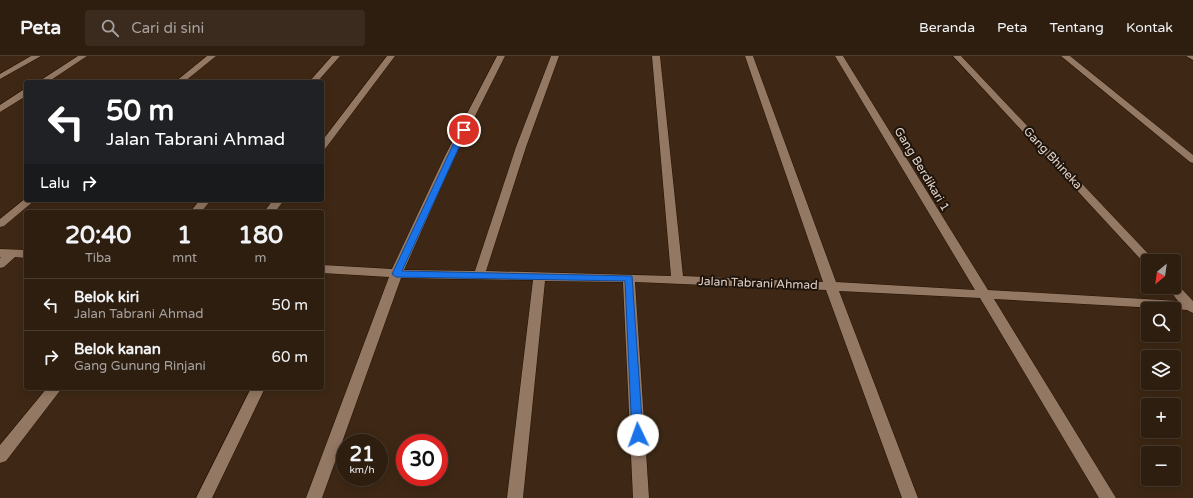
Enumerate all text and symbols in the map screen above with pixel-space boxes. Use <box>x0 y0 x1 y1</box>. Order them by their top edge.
search box <box>85 10 365 46</box>
text: Peta <box>20 17 61 39</box>
icon: search <box>99 17 121 39</box>
text: Cari di sini <box>131 19 204 37</box>
text: Beranda <box>919 19 975 36</box>
text: Peta <box>997 19 1027 36</box>
text: Tentang <box>1049 19 1104 36</box>
text: Kontak <box>1126 19 1173 36</box>
text: 50 m <box>106 94 174 128</box>
icon: left <box>40 96 92 148</box>
pin <box>447 113 481 147</box>
icon: arrive <box>453 119 475 141</box>
street label: Gang Bhineka <box>1021 124 1085 192</box>
street label: Gang Berdikari 1 <box>891 125 953 213</box>
text: Jalan Tabrani Ahmad <box>106 128 285 150</box>
icon: right <box>78 172 100 194</box>
text: Lalu <box>40 174 70 192</box>
text: 20:40 <box>65 221 131 250</box>
text: 1 <box>177 221 192 250</box>
text: 180 <box>238 221 283 250</box>
text: Tiba <box>85 250 111 266</box>
text: mnt <box>172 250 197 266</box>
text: m <box>255 250 266 266</box>
north arrow <box>1141 254 1181 294</box>
map controls <box>1141 254 1181 486</box>
street label: Jalan Tabrani Ahmad <box>698 274 818 292</box>
text: Belok kiri <box>74 288 139 306</box>
icon: left <box>40 294 62 316</box>
text: 50 m <box>271 296 308 314</box>
button: search <box>1141 302 1181 342</box>
text: Jalan Tabrani Ahmad <box>74 306 203 322</box>
text: Belok kanan <box>74 340 161 358</box>
icon: right <box>40 346 62 368</box>
text: 60 m <box>271 348 308 366</box>
button: layers <box>1141 350 1181 390</box>
text: Gang Gunung Rinjani <box>74 358 206 374</box>
button: + <box>1141 398 1181 438</box>
position arrow <box>617 414 659 456</box>
speed limit sign: 30 <box>396 434 448 486</box>
text: 21 <box>349 443 375 467</box>
button: − <box>1141 446 1181 486</box>
text: km/h <box>349 464 375 476</box>

